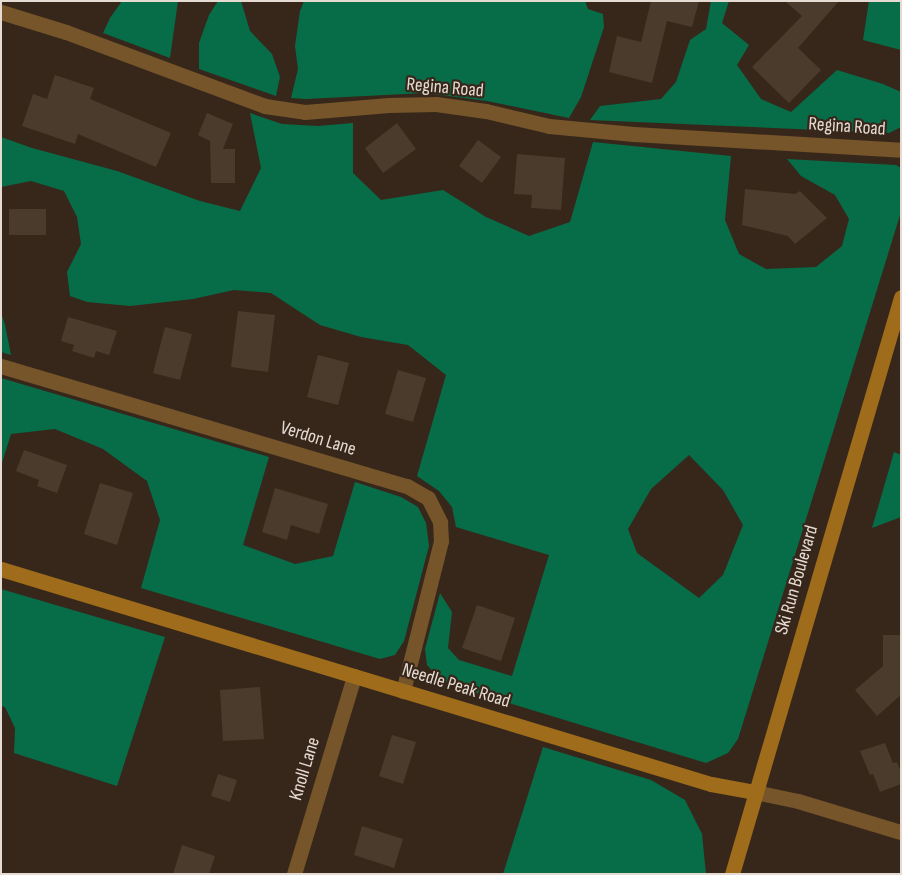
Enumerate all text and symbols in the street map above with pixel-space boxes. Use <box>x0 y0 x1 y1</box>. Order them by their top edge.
street label: Regina Road <box>405 73 485 103</box>
street label: Regina Road <box>808 113 886 141</box>
street label: Verdon Lane <box>277 417 359 461</box>
street label: Ski Run Boulevard <box>771 523 823 637</box>
street label: Needle Peak Road <box>399 659 513 713</box>
street label: Knoll Lane <box>285 735 325 803</box>

